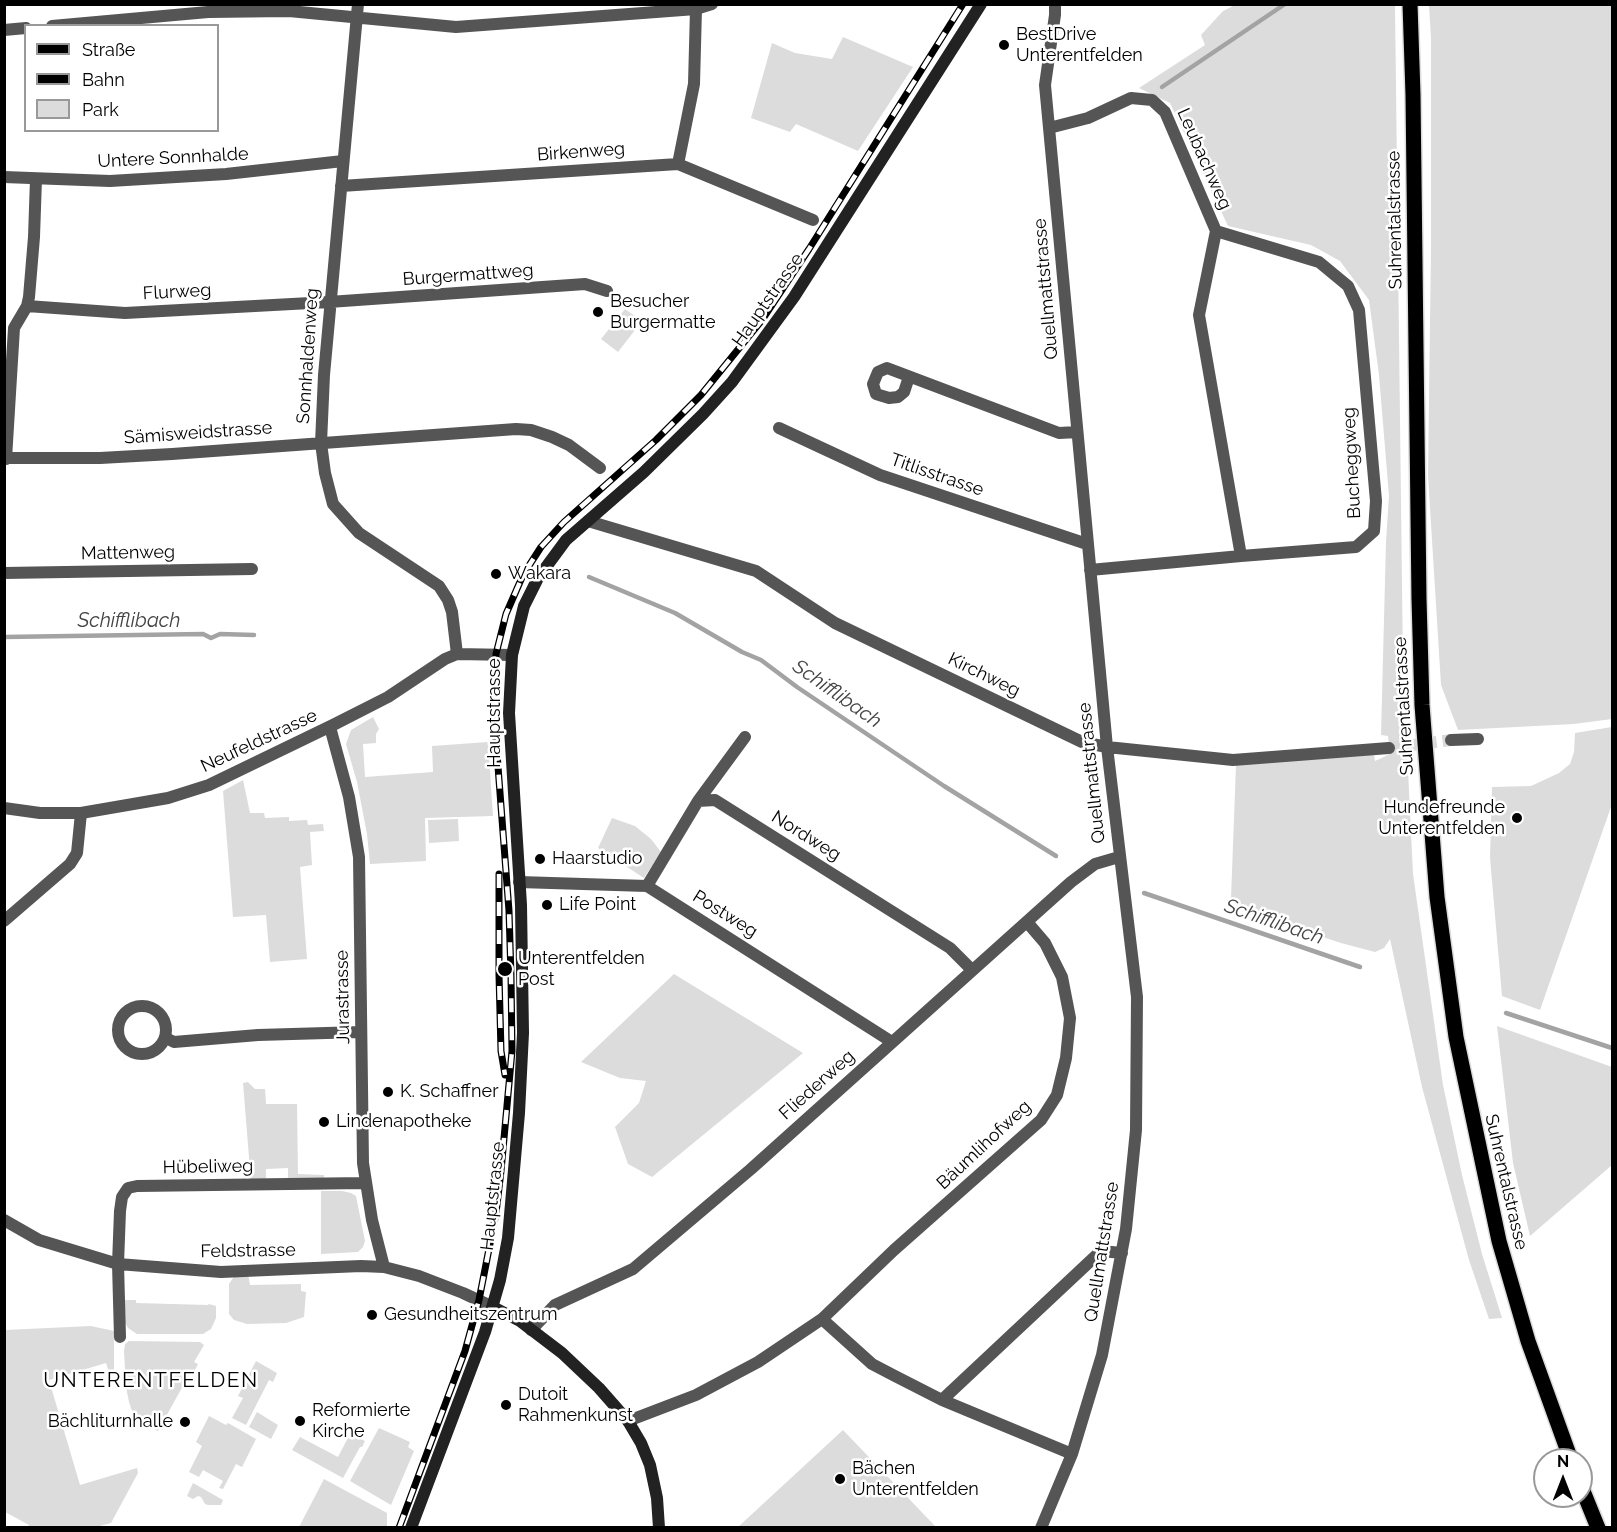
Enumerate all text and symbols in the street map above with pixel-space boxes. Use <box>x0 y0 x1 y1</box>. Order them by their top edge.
legend <box>24 24 219 132</box>
place label: BestDrive Unterentfelden <box>1016 24 1143 66</box>
marker: BestDrive Unterentfelden <box>997 38 1011 52</box>
text: Straße <box>82 39 135 60</box>
text: Bahn <box>82 69 125 90</box>
text: Park <box>82 99 119 120</box>
street label: Leubachweg <box>1172 105 1236 213</box>
street label: Birkenweg <box>536 138 626 166</box>
street label: Untere Sonnhalde <box>97 143 249 173</box>
street label: Suhrentalstrasse <box>1383 151 1407 289</box>
street label: Quellmattstrasse <box>1029 218 1063 360</box>
street label: Hauptstrasse <box>728 249 808 351</box>
street label: Burgermattweg <box>402 260 534 290</box>
street label: Flurweg <box>142 279 212 305</box>
street label: Sonnhaldenweg <box>292 287 324 425</box>
place label: Besucher Burgermatte <box>610 291 716 334</box>
marker: Besucher Burgermatte <box>591 305 605 319</box>
street label: Bucheggweg <box>1338 407 1366 519</box>
street label: Sämisweidstrasse <box>123 417 273 449</box>
street label: Titlisstrasse <box>888 449 986 501</box>
street label: Mattenweg <box>81 541 175 565</box>
place label: Wakara <box>508 563 571 585</box>
marker: Wakara <box>489 567 503 581</box>
water label: Schifflibach <box>77 609 181 633</box>
street label: Suhrentalstrasse <box>1390 636 1418 776</box>
street label: Kirchweg <box>944 648 1024 702</box>
water label: Schifflibach <box>788 655 886 733</box>
street label: Hauptstrasse <box>484 658 506 768</box>
street label: Quellmattstrasse <box>1074 701 1110 845</box>
street label: Neufeldstrasse <box>197 705 321 777</box>
place label: Hundefreunde Unterentfelden <box>1378 797 1505 840</box>
street label: Nordweg <box>767 806 845 866</box>
marker: Hundefreunde Unterentfelden <box>1510 811 1524 825</box>
place label: Haarstudio <box>552 848 642 870</box>
marker: Haarstudio <box>533 852 547 866</box>
street label: Postweg <box>689 886 761 942</box>
place label: Life Point <box>559 894 636 916</box>
water label: Schifflibach <box>1221 894 1327 950</box>
marker: Life Point <box>540 898 554 912</box>
place label: Unterentfelden Post <box>518 948 645 990</box>
street label: Jurastrasse <box>331 950 355 1044</box>
marker: Unterentfelden Post <box>496 960 514 978</box>
street label: Fliederweg <box>775 1046 859 1124</box>
place label: K. Schaffner <box>400 1081 498 1103</box>
marker: K. Schaffner <box>381 1085 395 1099</box>
street label: Bäumlihofweg <box>932 1096 1036 1194</box>
place label: Lindenapotheke <box>336 1111 471 1133</box>
street label: Suhrentalstrasse <box>1480 1112 1532 1252</box>
marker: Lindenapotheke <box>317 1115 331 1129</box>
street label: Hauptstrasse <box>477 1140 509 1252</box>
street label: Hübeliweg <box>163 1155 253 1179</box>
street label: Quellmattstrasse <box>1080 1180 1124 1324</box>
street label: Feldstrasse <box>200 1239 296 1263</box>
place label: Gesundheitszentrum <box>384 1304 557 1326</box>
marker: Gesundheitszentrum <box>365 1308 379 1322</box>
district label: UNTERENTFELDEN <box>43 1368 259 1394</box>
place label: Dutoit Rahmenkunst <box>518 1384 633 1426</box>
marker: Dutoit Rahmenkunst <box>499 1398 513 1412</box>
place label: Reformierte Kirche <box>312 1400 410 1442</box>
place label: Bächliturnhalle <box>48 1411 173 1433</box>
marker: Reformierte Kirche <box>293 1414 307 1428</box>
marker: Bächliturnhalle <box>178 1415 192 1429</box>
north arrow <box>1533 1448 1593 1508</box>
text: N <box>1557 1452 1569 1471</box>
place label: Bächen Unterentfelden <box>852 1458 979 1500</box>
marker: Bächen Unterentfelden <box>833 1472 847 1486</box>

